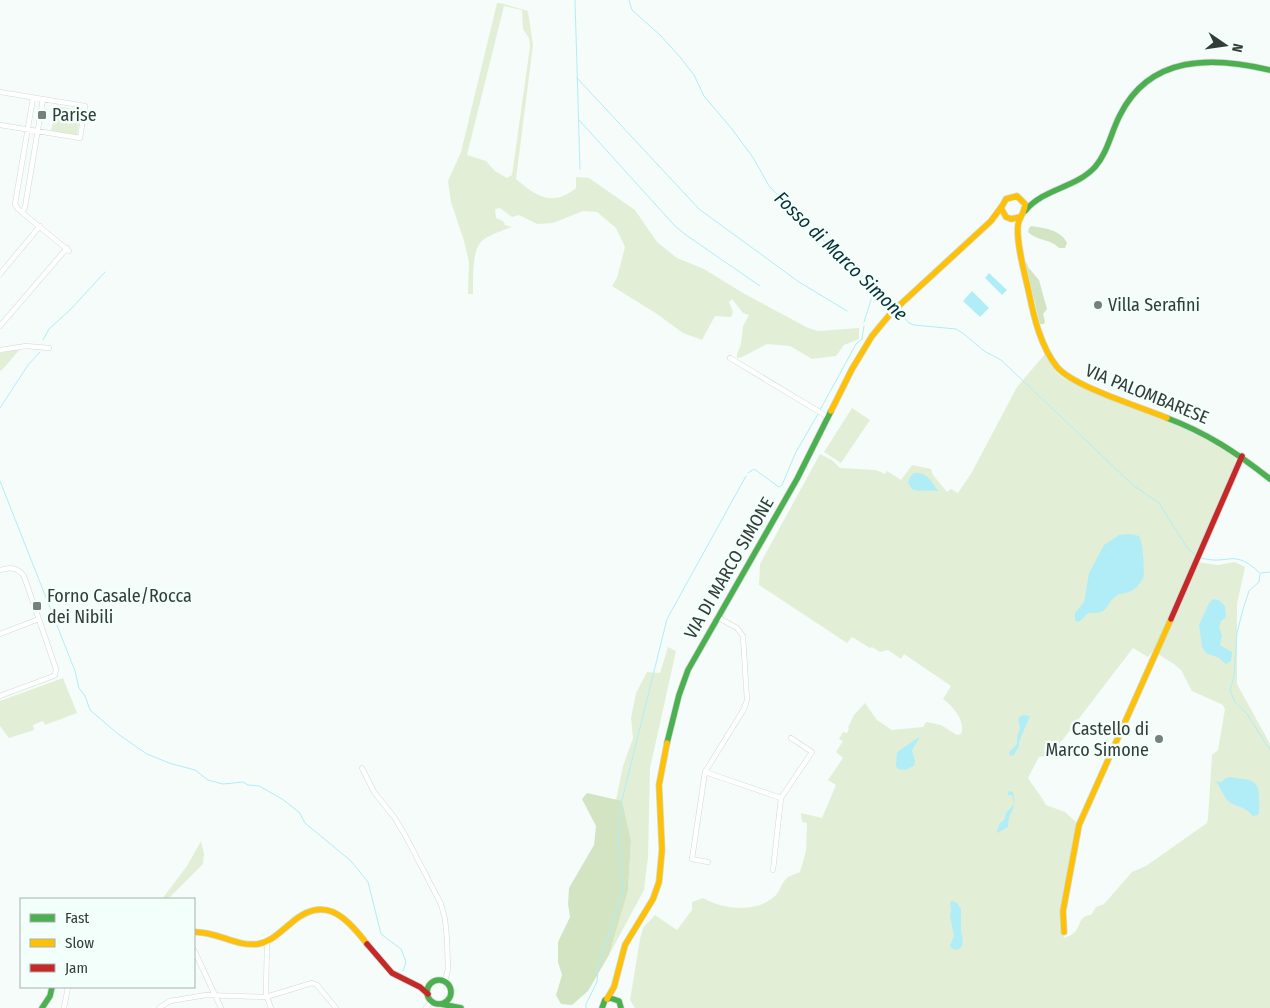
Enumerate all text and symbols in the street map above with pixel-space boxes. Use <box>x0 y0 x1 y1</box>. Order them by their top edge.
north arrow <box>1200 20 1250 70</box>
text: N <box>1228 42 1246 54</box>
place label: Parise <box>52 104 97 126</box>
marker: Parise <box>36 109 48 121</box>
water label: Fosso di Marco Simone <box>770 187 912 325</box>
place label: Villa Serafini <box>1108 294 1200 316</box>
marker: Villa Serafini <box>1092 299 1104 311</box>
street label: VIA PALOMBARESE <box>1082 359 1212 429</box>
street label: VIA DI MARCO SIMONE <box>679 493 779 643</box>
place label: Forno Casale/Rocca dei Nibili <box>47 585 192 628</box>
marker: Forno Casale/Rocca dei Nibili <box>31 600 43 612</box>
place label: Castello di Marco Simone <box>1045 718 1149 761</box>
marker: Castello di Marco Simone <box>1153 733 1165 745</box>
legend <box>20 898 195 988</box>
text: Fast <box>65 909 89 927</box>
text: Slow <box>65 934 94 952</box>
text: Jam <box>65 959 88 977</box>

